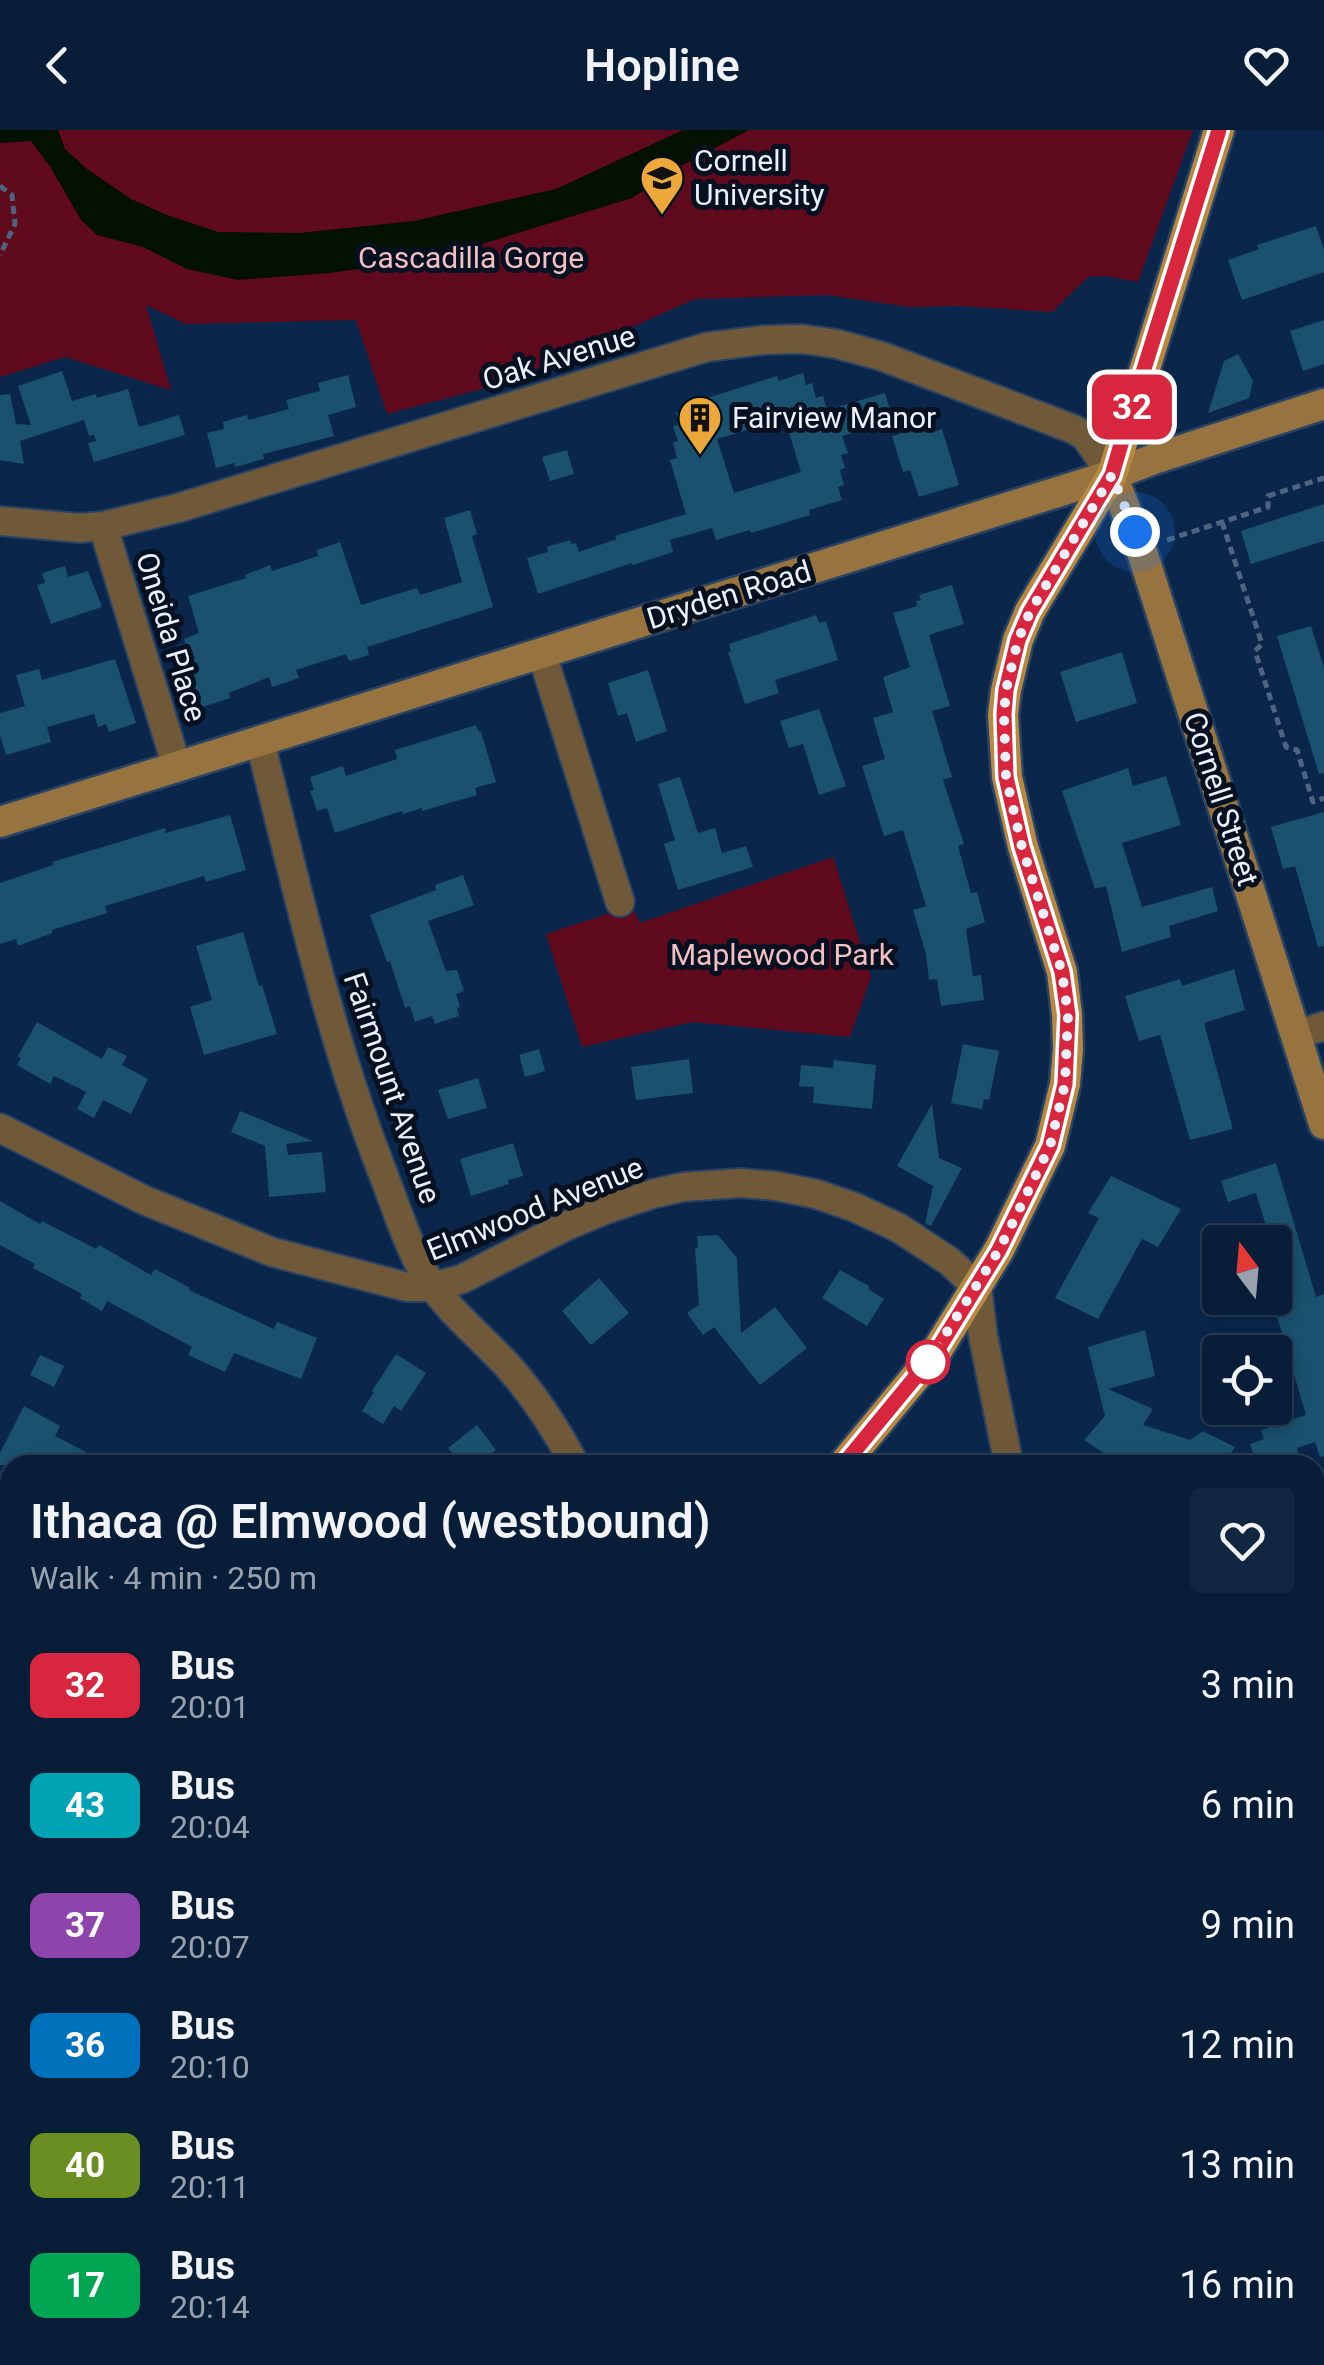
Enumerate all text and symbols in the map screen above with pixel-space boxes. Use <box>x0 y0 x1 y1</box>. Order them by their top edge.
icon: back <box>30 38 85 93</box>
icon: heart <box>1239 38 1294 93</box>
text: Hopline <box>584 39 740 92</box>
place label: Cornell University <box>694 143 825 212</box>
school or university icon: Cornell University <box>639 155 685 216</box>
park label: Cascadilla Gorge <box>358 240 584 275</box>
street label: Oak Avenue <box>478 318 639 397</box>
line badge: 32 <box>1087 374 1177 440</box>
text: 32 <box>1112 387 1152 428</box>
building icon: Fairview Manor <box>677 395 723 456</box>
place label: Fairview Manor <box>732 400 936 435</box>
your location <box>1110 507 1160 557</box>
street label: Oneida Place <box>129 548 214 726</box>
street label: Dryden Road <box>643 553 815 636</box>
street label: Cornell Street <box>1177 708 1266 890</box>
park label: Maplewood Park <box>670 937 895 972</box>
street label: Fairmount Avenue <box>337 968 448 1208</box>
street label: Elmwood Avenue <box>422 1149 648 1268</box>
north arrow <box>1202 1225 1292 1315</box>
map controls <box>1202 1225 1292 1425</box>
button: locate <box>1202 1335 1292 1425</box>
unlabelled marker <box>907 1341 949 1383</box>
button: heart <box>1190 1488 1295 1593</box>
text: Ithaca @ Elmwood (westbound) <box>30 1493 711 1550</box>
text: Walk · 4 min · 250 m <box>30 1559 317 1597</box>
text: Bus <box>170 1644 235 1688</box>
text: 3 min <box>1201 1663 1295 1707</box>
text: 32 <box>65 1665 105 1706</box>
text: 20:01 <box>170 1688 250 1726</box>
text: Bus <box>170 1764 235 1808</box>
text: 6 min <box>1201 1783 1295 1827</box>
text: 43 <box>65 1785 105 1826</box>
text: 20:04 <box>170 1808 250 1846</box>
text: Bus <box>170 1884 235 1928</box>
text: 9 min <box>1201 1903 1295 1947</box>
text: 37 <box>65 1905 105 1946</box>
text: 20:07 <box>170 1928 250 1966</box>
text: Bus <box>170 2004 235 2048</box>
text: 12 min <box>1179 2023 1295 2067</box>
text: 36 <box>65 2025 105 2066</box>
text: 20:10 <box>170 2048 250 2086</box>
text: Bus <box>170 2124 235 2168</box>
text: 13 min <box>1179 2143 1295 2187</box>
text: 40 <box>65 2145 105 2186</box>
text: 20:11 <box>170 2168 250 2206</box>
text: Bus <box>170 2244 235 2288</box>
text: 16 min <box>1179 2263 1295 2307</box>
text: 17 <box>65 2265 105 2306</box>
text: 20:14 <box>170 2288 250 2326</box>

